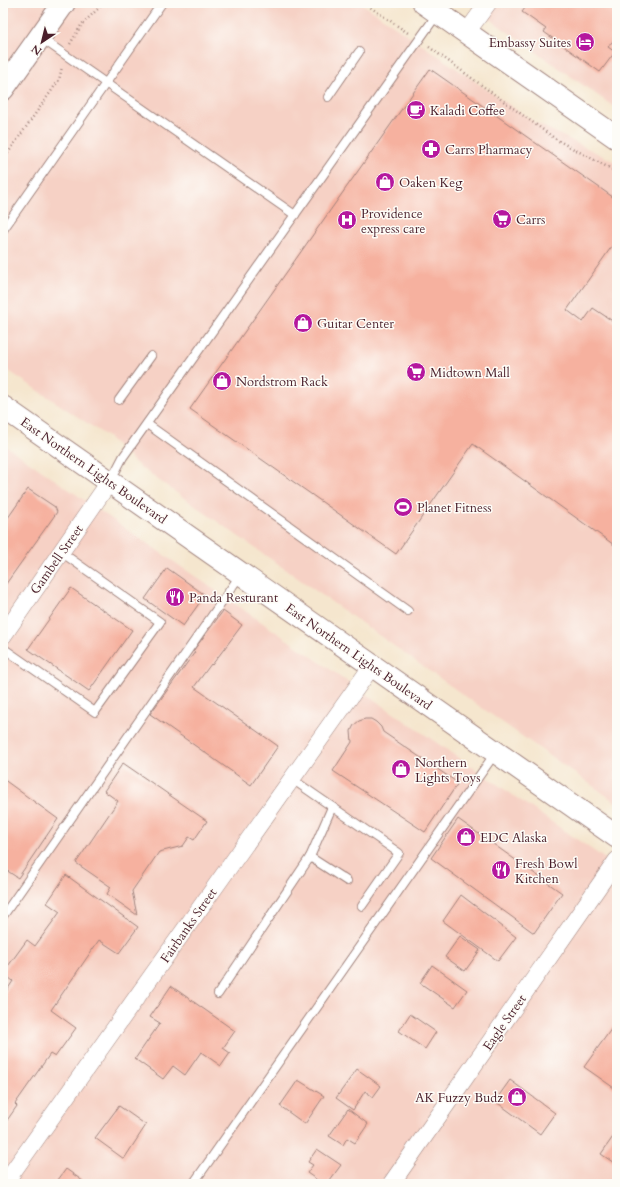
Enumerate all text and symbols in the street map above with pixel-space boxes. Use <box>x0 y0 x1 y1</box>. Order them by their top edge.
north arrow <box>22 22 62 62</box>
hotel icon: Embassy Suites <box>574 31 596 53</box>
place label: Embassy Suites <box>489 34 571 52</box>
text: N <box>28 41 45 59</box>
cafe icon: Kaladi Coffee <box>405 99 427 121</box>
place label: Kaladi Coffee <box>430 102 505 120</box>
pharmacy icon: Carrs Pharmacy <box>420 138 442 160</box>
place label: Carrs Pharmacy <box>445 141 533 159</box>
shop icon: Oaken Keg <box>374 171 396 193</box>
place label: Oaken Keg <box>399 174 463 192</box>
place label: Providence express care <box>361 205 425 238</box>
supermarket icon: Carrs <box>491 208 513 230</box>
hospital icon: Providence express care <box>336 209 358 231</box>
place label: Carrs <box>516 211 545 229</box>
shop icon: Guitar Center <box>292 312 314 334</box>
place label: Guitar Center <box>317 315 394 333</box>
supermarket icon: Midtown Mall <box>405 361 427 383</box>
place label: Midtown Mall <box>430 364 510 382</box>
shop icon: Nordstrom Rack <box>211 370 233 392</box>
place label: Nordstrom Rack <box>236 373 328 391</box>
street label: East Northern Lights Boulevard <box>17 413 170 528</box>
sports icon: Planet Fitness <box>392 496 414 518</box>
place label: Planet Fitness <box>417 499 492 517</box>
street label: Gambell Street <box>26 521 87 598</box>
restaurant icon: Panda Resturant <box>164 586 186 608</box>
place label: Panda Resturant <box>189 589 278 607</box>
street label: East Northern Lights Boulevard <box>282 599 435 714</box>
place label: Northern Lights Toys <box>415 754 481 787</box>
shop icon: Northern Lights Toys <box>390 758 412 780</box>
shop icon: EDC Alaska <box>455 826 477 848</box>
place label: EDC Alaska <box>480 829 547 847</box>
place label: Fresh Bowl Kitchen <box>515 855 578 888</box>
restaurant icon: Fresh Bowl Kitchen <box>490 859 512 881</box>
street label: Fairbanks Street <box>156 885 221 967</box>
street label: Eagle Street <box>479 991 531 1054</box>
shop icon: AK Fuzzy Budz <box>506 1086 528 1108</box>
place label: AK Fuzzy Budz <box>415 1089 503 1107</box>

